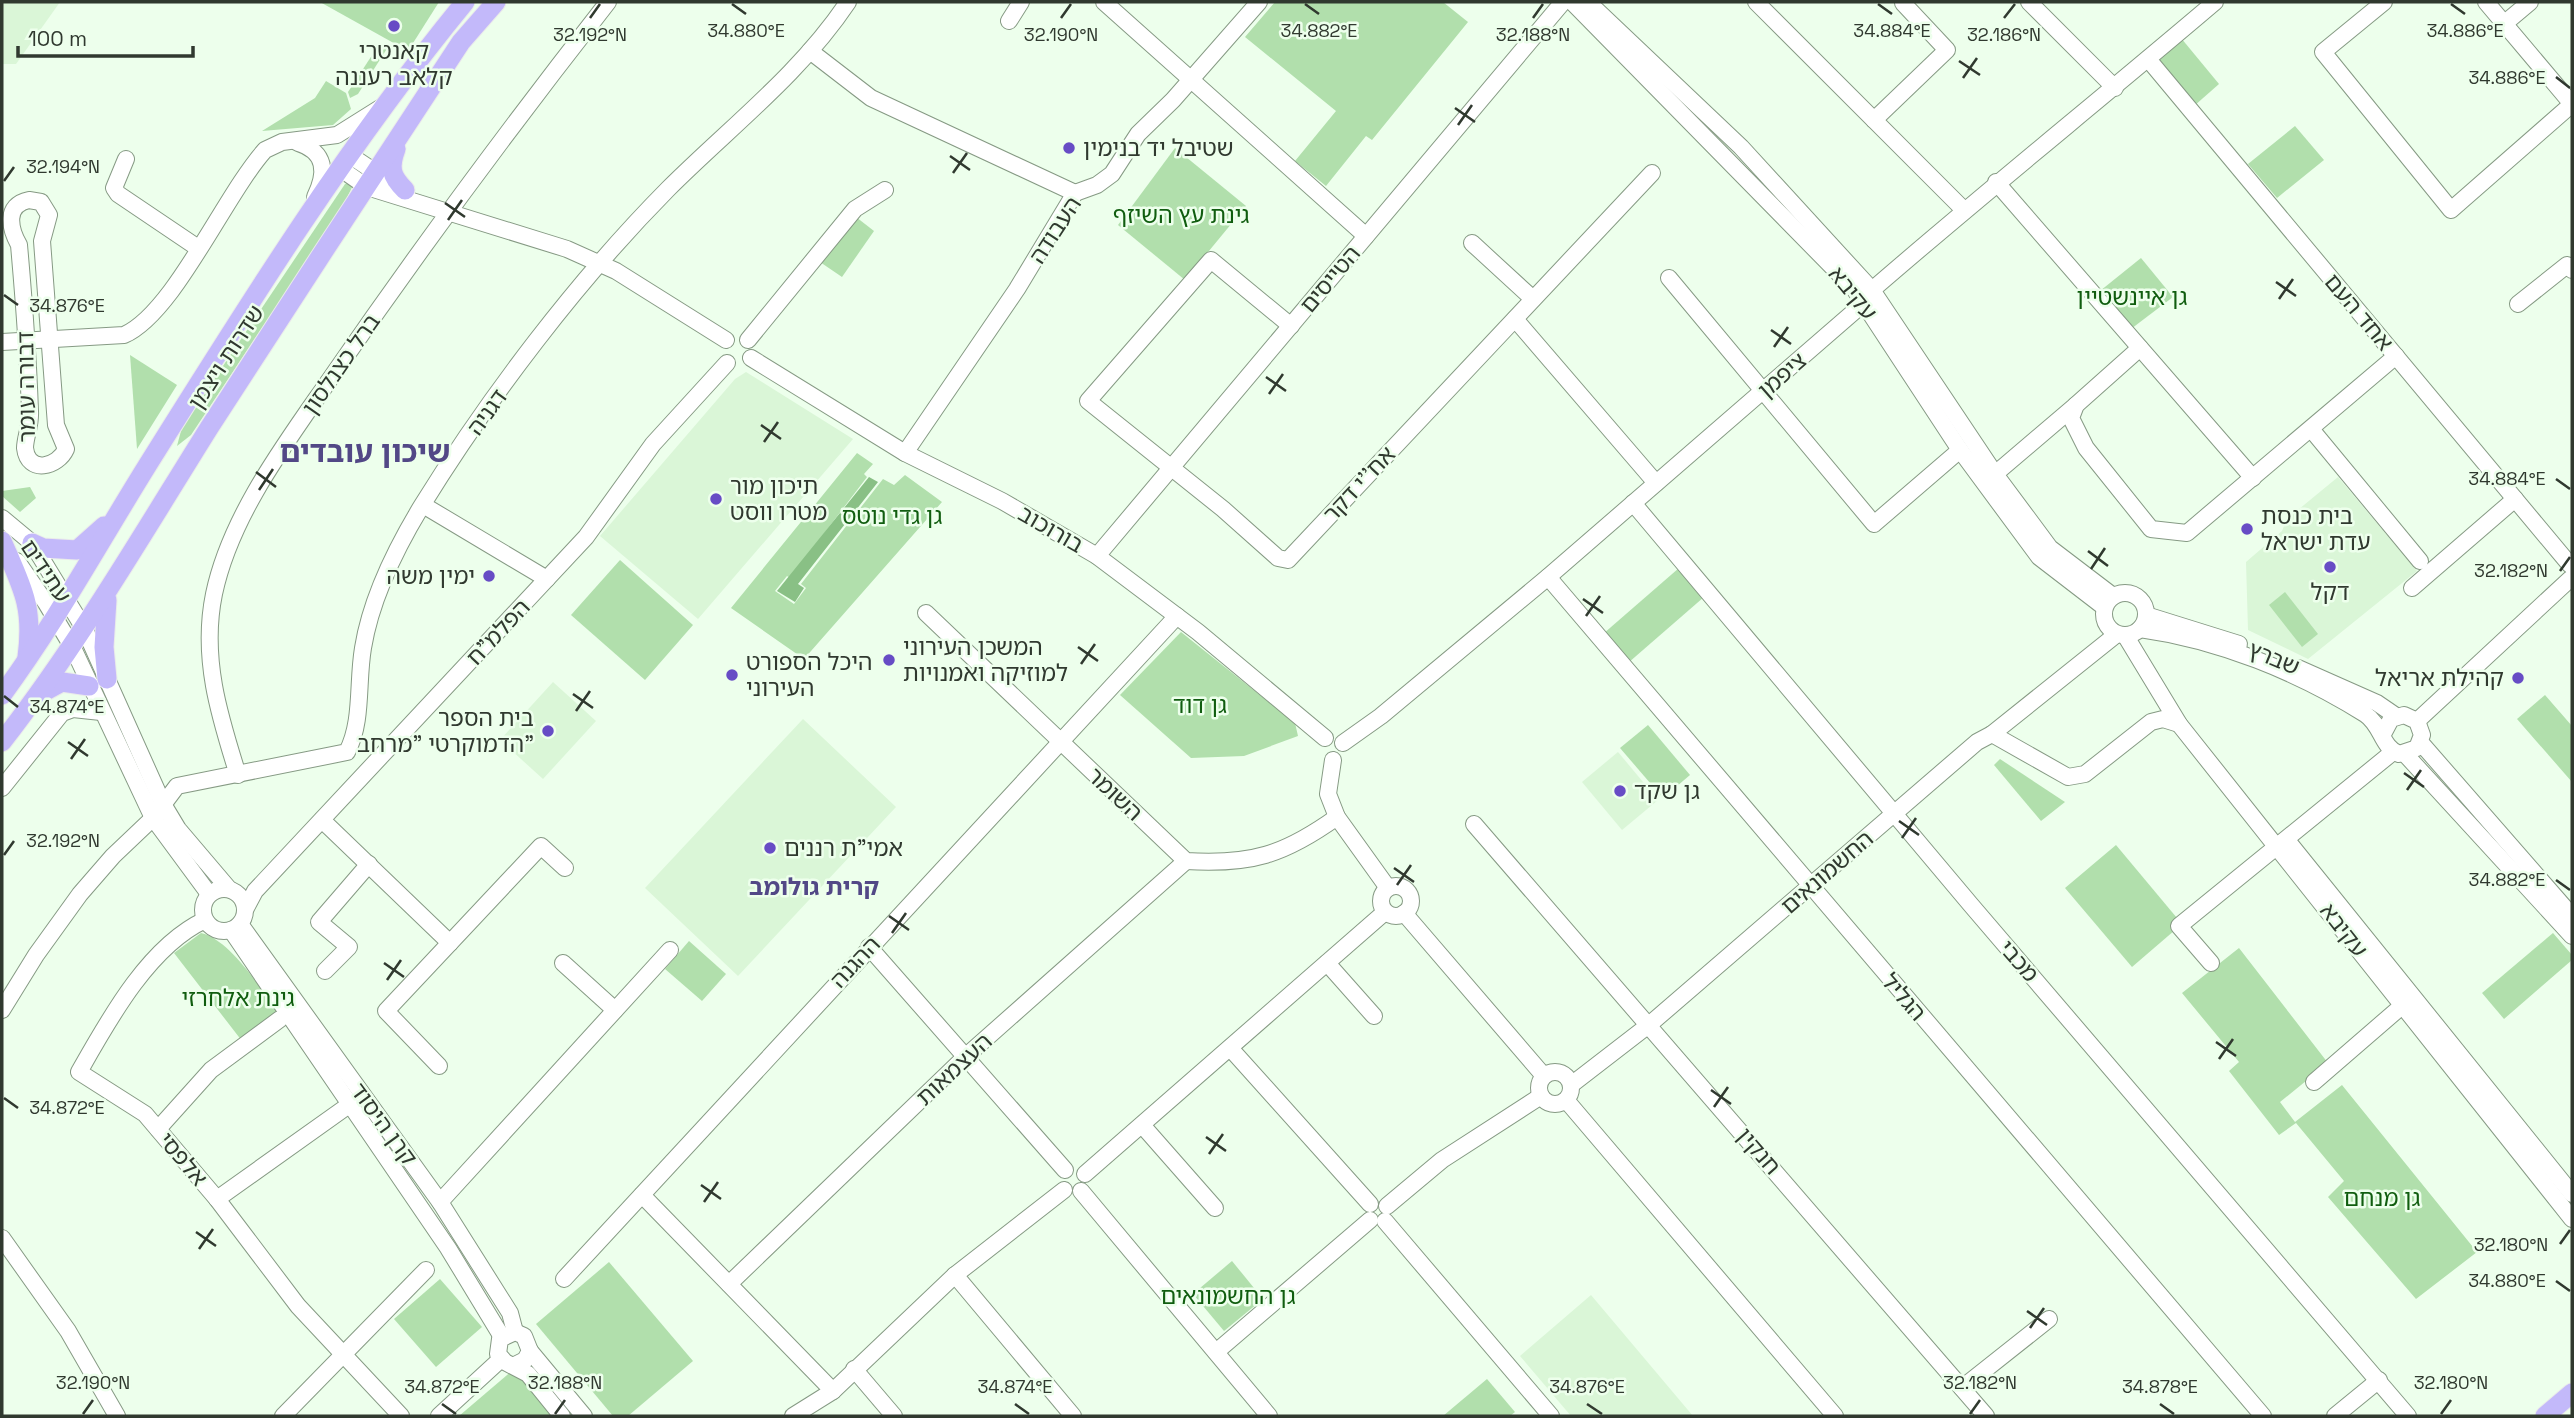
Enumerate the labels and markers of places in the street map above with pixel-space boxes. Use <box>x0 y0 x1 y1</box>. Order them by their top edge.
marker: קאנטרי קלאב רעננה <box>386 18 402 34</box>
place label: קאנטרי קלאב רעננה <box>335 36 453 92</box>
place label: שטיבל יד בנימין <box>1083 133 1234 163</box>
marker: שטיבל יד בנימין <box>1061 140 1077 156</box>
place label: תיכון מור מטרו ווסט <box>730 471 827 527</box>
marker: תיכון מור מטרו ווסט <box>708 491 724 507</box>
place label: בית כנסת עדת ישראל <box>2261 501 2371 557</box>
marker: בית כנסת עדת ישראל <box>2239 521 2255 537</box>
marker: דקל <box>2322 559 2338 575</box>
place label: ימין משה <box>387 561 475 591</box>
marker: ימין משה <box>481 568 497 584</box>
place label: דקל <box>2311 577 2349 607</box>
place label: המשכן העירוני למוזיקה ואמנויות <box>903 632 1068 688</box>
place label: היכל הספורט העירוני <box>746 647 872 703</box>
marker: המשכן העירוני למוזיקה ואמנויות <box>881 652 897 668</box>
place label: קהילת אריאל <box>2375 663 2504 693</box>
marker: היכל הספורט העירוני <box>724 667 740 683</box>
marker: קהילת אריאל <box>2510 670 2526 686</box>
place label: בית הספר הדמוקרטי "מרחב" <box>357 703 534 759</box>
marker: בית הספר הדמוקרטי "מרחב" <box>540 723 556 739</box>
place label: גן שקד <box>1634 776 1700 806</box>
marker: גן שקד <box>1612 783 1628 799</box>
place label: אמי"ת רננים <box>784 833 903 863</box>
marker: אמי"ת רננים <box>762 840 778 856</box>

